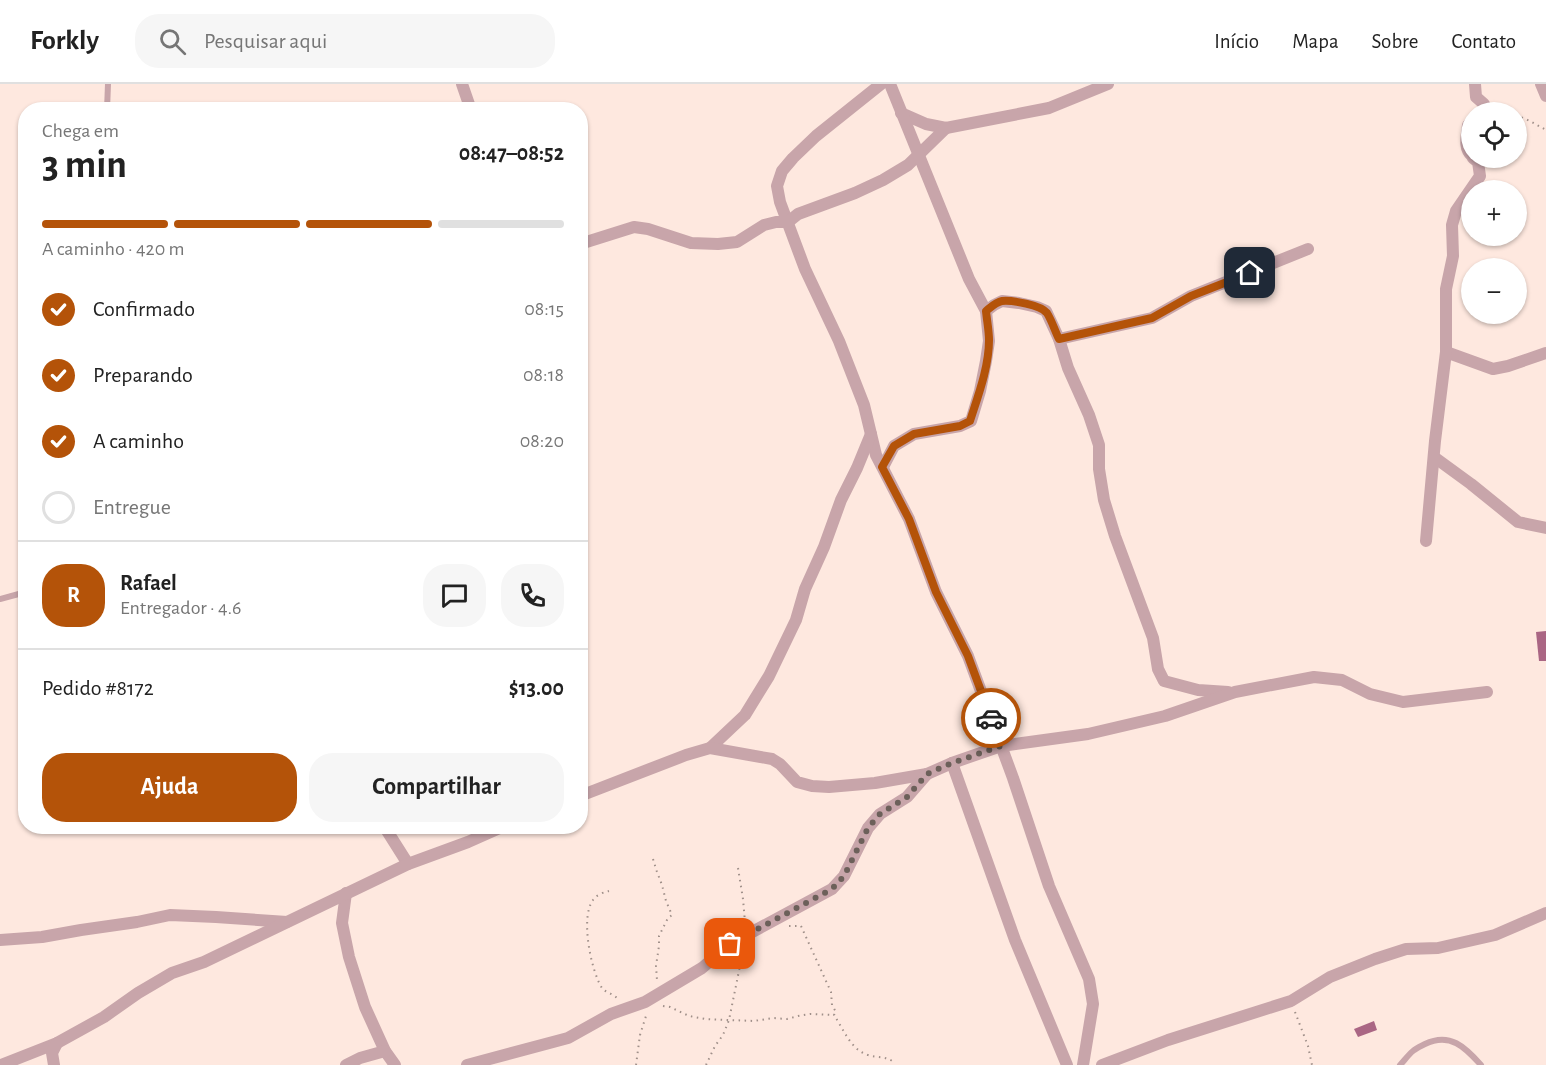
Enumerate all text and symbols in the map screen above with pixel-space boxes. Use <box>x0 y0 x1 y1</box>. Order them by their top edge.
search box <box>135 14 555 68</box>
icon: search <box>156 25 189 58</box>
text: Forkly <box>30 27 99 55</box>
text: Pesquisar aqui <box>204 30 327 52</box>
text: Início <box>1214 31 1259 52</box>
text: Mapa <box>1292 31 1339 52</box>
text: Sobre <box>1372 31 1418 52</box>
text: Contato <box>1451 31 1516 52</box>
map controls <box>1461 102 1527 324</box>
button: locate <box>1461 102 1527 168</box>
text: Chega em <box>42 121 119 141</box>
text: 08:47–08:52 <box>459 142 564 164</box>
text: 3 min <box>42 146 127 185</box>
button: + <box>1461 180 1527 246</box>
text: A caminho · 420 m <box>42 239 185 259</box>
pin <box>1224 247 1275 298</box>
icon: home <box>1233 256 1266 289</box>
button: − <box>1461 258 1527 324</box>
icon: check <box>42 293 75 326</box>
text: Confirmado <box>93 298 195 320</box>
text: 08:15 <box>524 299 564 319</box>
icon: check <box>42 359 75 392</box>
text: Preparando <box>93 364 193 386</box>
text: 08:18 <box>523 365 564 385</box>
icon: check <box>42 425 75 458</box>
text: A caminho <box>93 430 184 452</box>
text: 08:20 <box>520 431 564 451</box>
text: Entregue <box>93 496 171 518</box>
button: chat <box>423 564 486 627</box>
button: phone <box>501 564 564 627</box>
text: Rafael <box>120 572 177 594</box>
text: R <box>67 584 80 606</box>
text: Entregador · 4.6 <box>120 598 242 618</box>
text: Pedido #8172 <box>42 677 154 699</box>
text: $13.00 <box>509 677 564 699</box>
courier <box>961 688 1021 748</box>
icon: car <box>975 702 1008 735</box>
button: Ajuda <box>42 753 297 822</box>
button: Compartilhar <box>309 753 564 822</box>
pin <box>704 918 755 969</box>
icon: bag <box>713 927 746 960</box>

